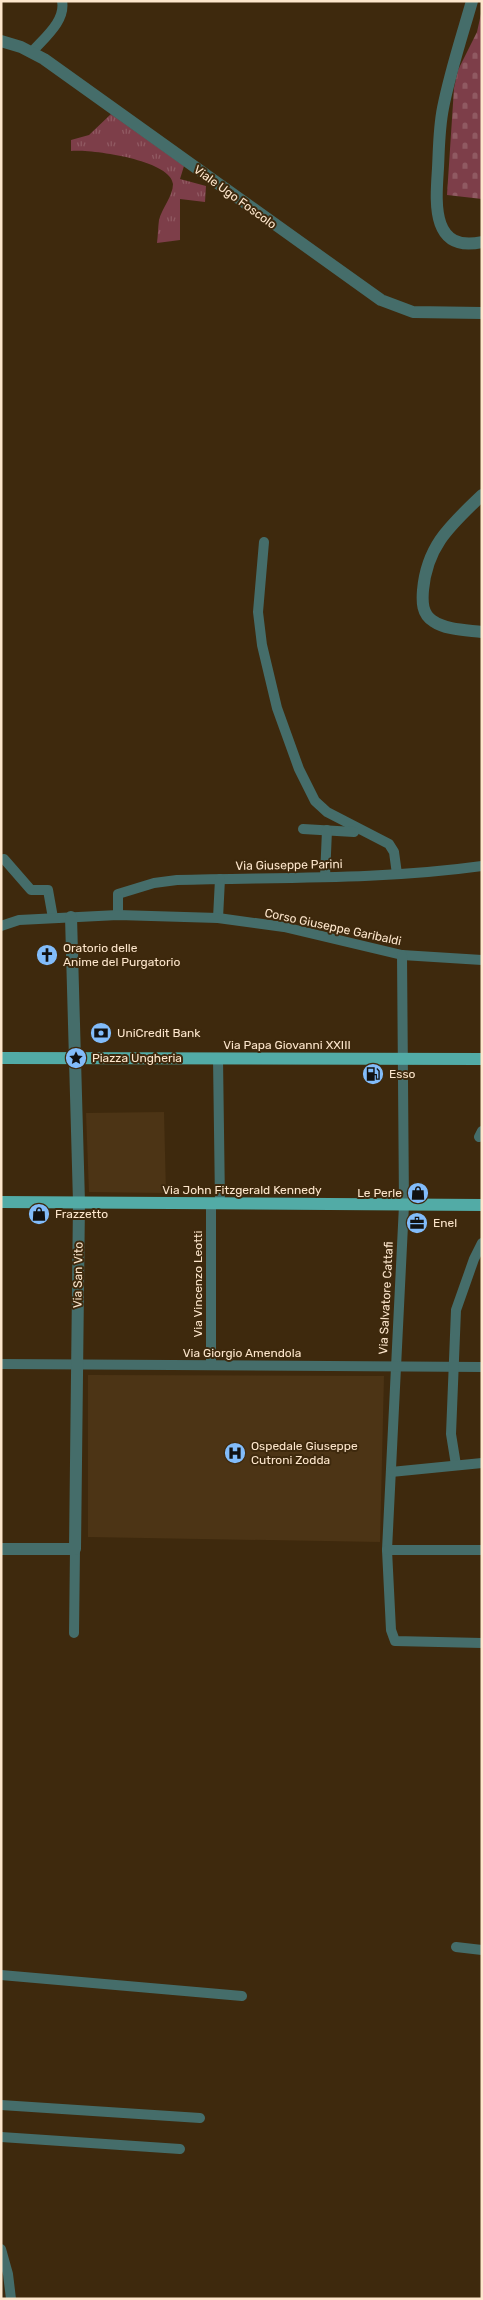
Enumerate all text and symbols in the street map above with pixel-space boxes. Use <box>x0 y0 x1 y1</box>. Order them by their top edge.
street label: Viale Ugo Foscolo <box>191 162 279 232</box>
street label: Via Giuseppe Parini <box>235 857 343 873</box>
street label: Corso Giuseppe Garibaldi <box>263 906 403 948</box>
place label: Oratorio delle Anime del Purgatorio <box>63 941 180 969</box>
church icon: Oratorio delle Anime del Purgatorio <box>35 943 59 967</box>
bank icon: UniCredit Bank <box>89 1021 113 1045</box>
place label: UniCredit Bank <box>117 1026 201 1040</box>
street label: Via Papa Giovanni XXIII <box>223 1038 351 1052</box>
place icon: Piazza Ungheria <box>64 1046 88 1070</box>
place label: Piazza Ungheria <box>92 1051 182 1065</box>
fuel station icon: Esso <box>361 1062 385 1086</box>
place label: Esso <box>389 1067 416 1081</box>
shop icon: Le Perle <box>406 1181 430 1205</box>
street label: Via John Fitzgerald Kennedy <box>162 1183 322 1197</box>
place label: Le Perle <box>357 1186 402 1200</box>
shop icon: Frazzetto <box>27 1202 51 1226</box>
place label: Frazzetto <box>55 1207 108 1221</box>
office icon: Enel <box>405 1211 429 1235</box>
place label: Enel <box>433 1216 457 1230</box>
street label: Via Vincenzo Leotti <box>191 1230 205 1337</box>
street label: Via San Vito <box>70 1241 86 1308</box>
street label: Via Salvatore Cattafi <box>376 1241 396 1355</box>
street label: Via Giorgio Amendola <box>183 1346 301 1360</box>
place label: Ospedale Giuseppe Cutroni Zodda <box>251 1439 358 1467</box>
hospital icon: Ospedale Giuseppe Cutroni Zodda <box>223 1441 247 1465</box>

